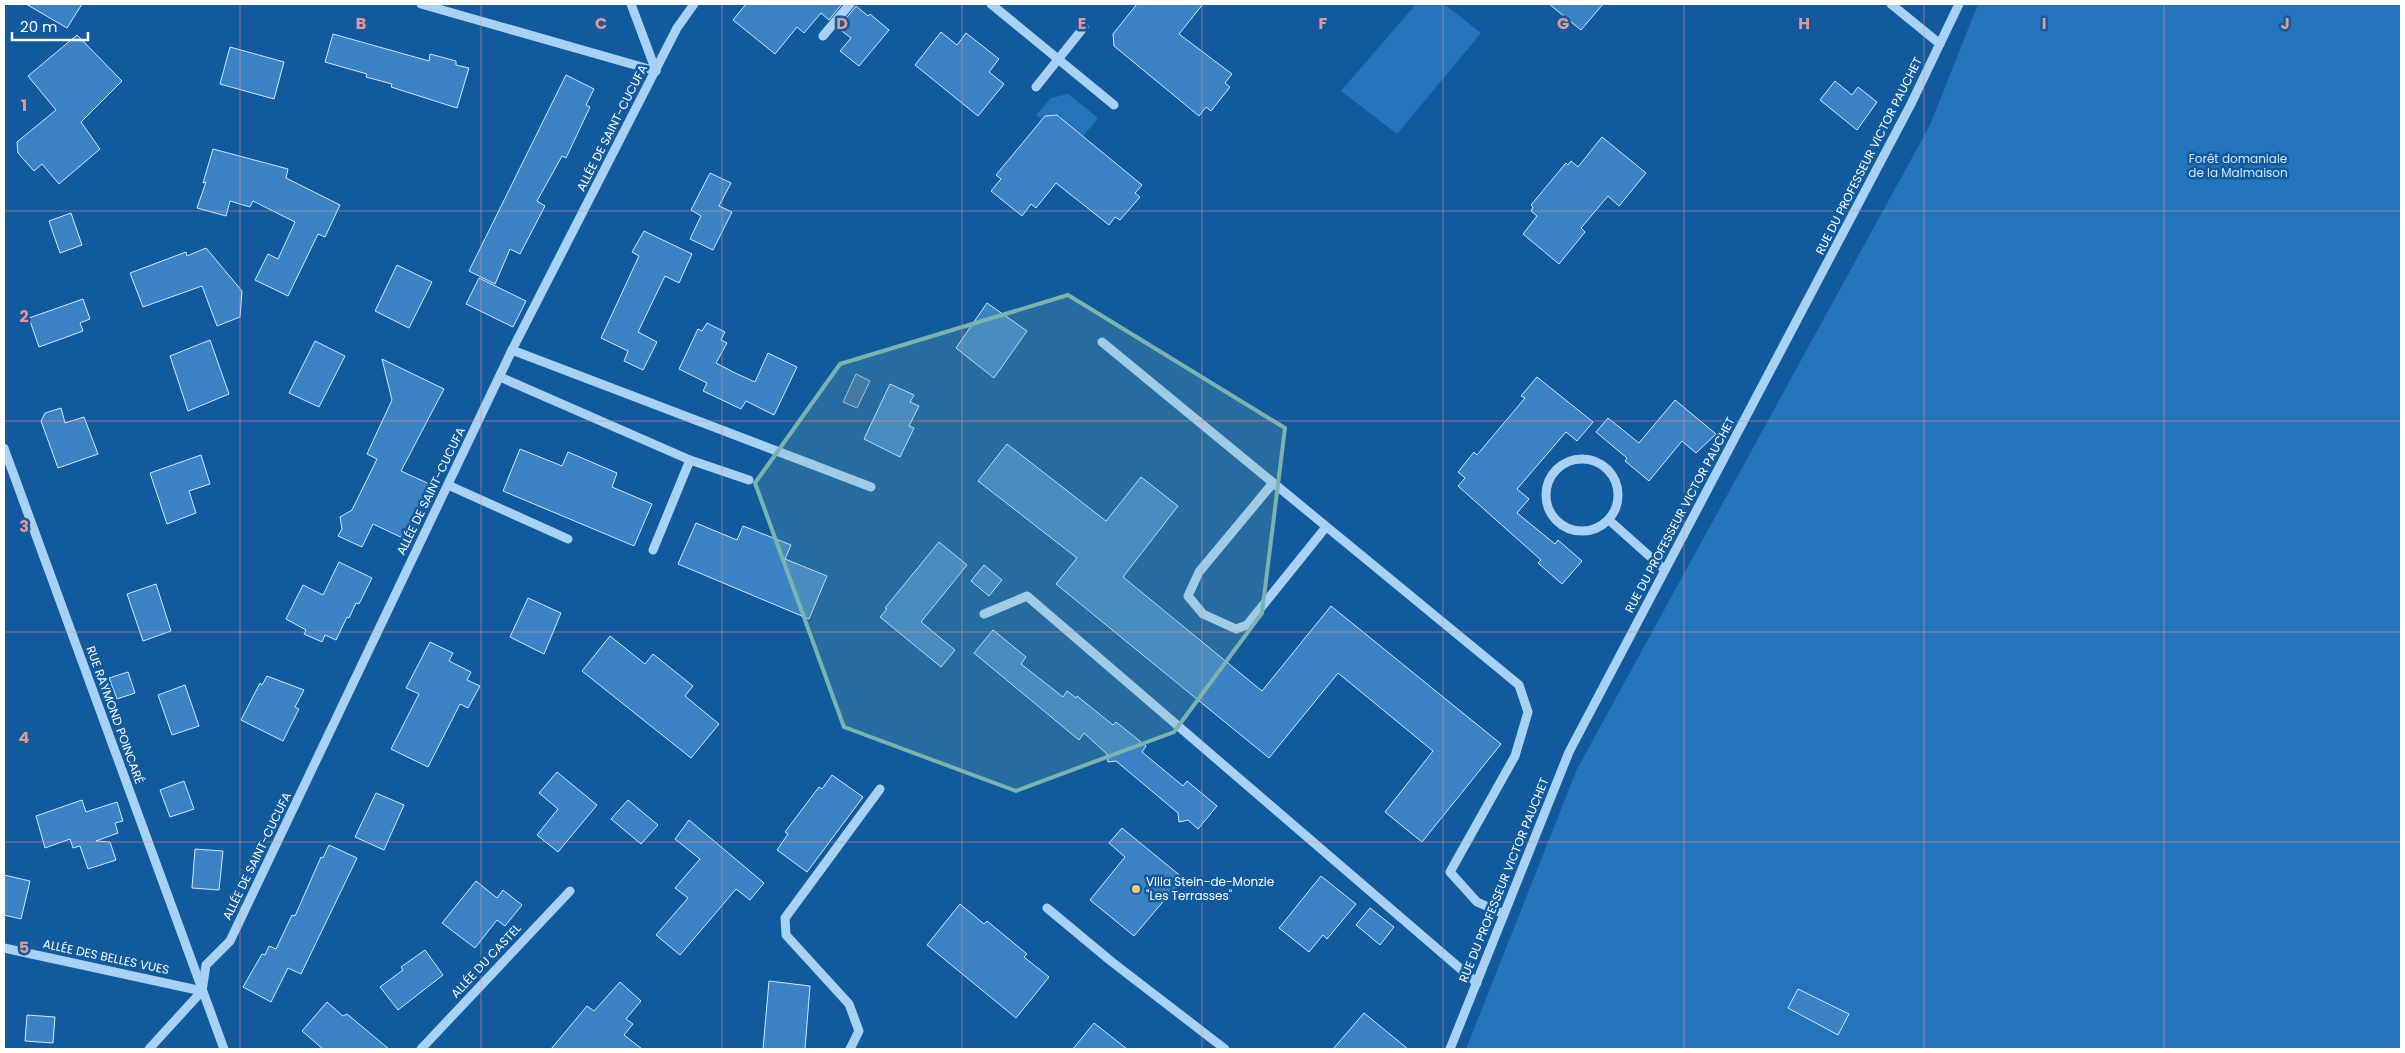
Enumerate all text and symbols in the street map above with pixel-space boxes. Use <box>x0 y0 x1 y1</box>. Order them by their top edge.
scale bar <box>12 10 89 42</box>
text: B <box>356 12 366 35</box>
text: C <box>595 12 607 35</box>
text: D <box>836 12 848 35</box>
text: E <box>1078 12 1086 35</box>
text: F <box>1319 12 1328 35</box>
text: G <box>1557 12 1569 35</box>
text: H <box>1798 12 1810 35</box>
text: I <box>2042 12 2046 35</box>
text: J <box>2280 12 2290 35</box>
text: 20 m <box>20 16 58 37</box>
street label: RUE DU PROFESSEUR VICTOR PAUCHET <box>1811 54 1926 257</box>
street label: ALLÉE DE SAINT-CUCUFA <box>572 61 651 194</box>
text: 1 <box>21 94 27 117</box>
park label: Forêt domaniale de la Malmaison <box>2188 150 2288 181</box>
text: 2 <box>19 305 29 328</box>
street label: RUE DU PROFESSEUR VICTOR PAUCHET <box>1621 413 1739 616</box>
street label: ALLÉE DE SAINT-CUCUFA <box>392 424 469 558</box>
text: 3 <box>19 515 29 538</box>
street label: RUE RAYMOND POINCARÉ <box>83 644 148 786</box>
text: 4 <box>19 726 30 749</box>
street label: RUE DU PROFESSEUR VICTOR PAUCHET <box>1455 774 1553 985</box>
street label: ALLÉE DE SAINT-CUCUFA <box>218 789 295 923</box>
place label: Villa Stein-de-Monzie "Les Terrasses" <box>1146 873 1274 904</box>
marker: Villa Stein-de-Monzie "Les Terrasses" <box>1130 883 1142 895</box>
street label: ALLÉE DU CASTEL <box>447 920 525 1002</box>
street label: ALLÉE DES BELLES VUES <box>41 935 171 978</box>
text: 5 <box>19 936 29 959</box>

